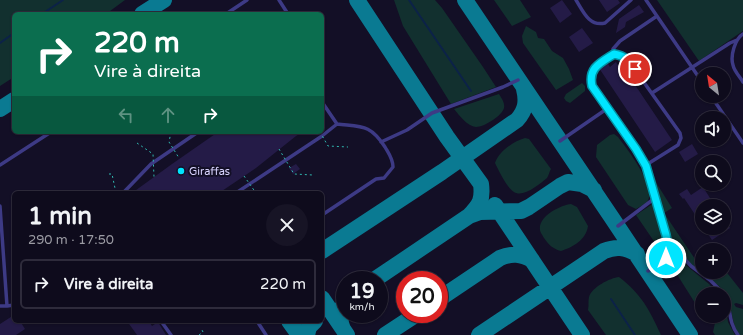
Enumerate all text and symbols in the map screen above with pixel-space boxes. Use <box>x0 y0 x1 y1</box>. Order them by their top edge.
text: 220 m <box>94 26 180 60</box>
icon: right <box>28 28 80 80</box>
pin <box>618 52 652 86</box>
icon: arrive <box>624 58 646 80</box>
text: Vire à direita <box>94 60 201 82</box>
north arrow <box>695 67 731 103</box>
map controls <box>695 67 731 323</box>
icon: left <box>115 104 137 126</box>
icon: ahead <box>157 104 179 126</box>
icon: right <box>199 104 221 126</box>
button: sound <box>695 111 731 147</box>
button: search <box>695 155 731 191</box>
place label: Giraffas <box>189 165 230 178</box>
marker: Giraffas <box>176 166 186 176</box>
button: layers <box>695 199 731 235</box>
text: 1 min <box>28 202 92 231</box>
button: close <box>266 204 308 246</box>
text: 290 m · 17:50 <box>28 232 114 248</box>
position arrow <box>645 237 687 279</box>
button: + <box>695 243 731 279</box>
speed limit sign: 20 <box>396 271 448 323</box>
icon: right <box>30 273 52 295</box>
text: Vire à direita <box>64 275 153 293</box>
text: 220 m <box>260 275 306 293</box>
text: 19 <box>349 280 375 304</box>
button: − <box>695 287 731 323</box>
text: km/h <box>349 301 375 313</box>

